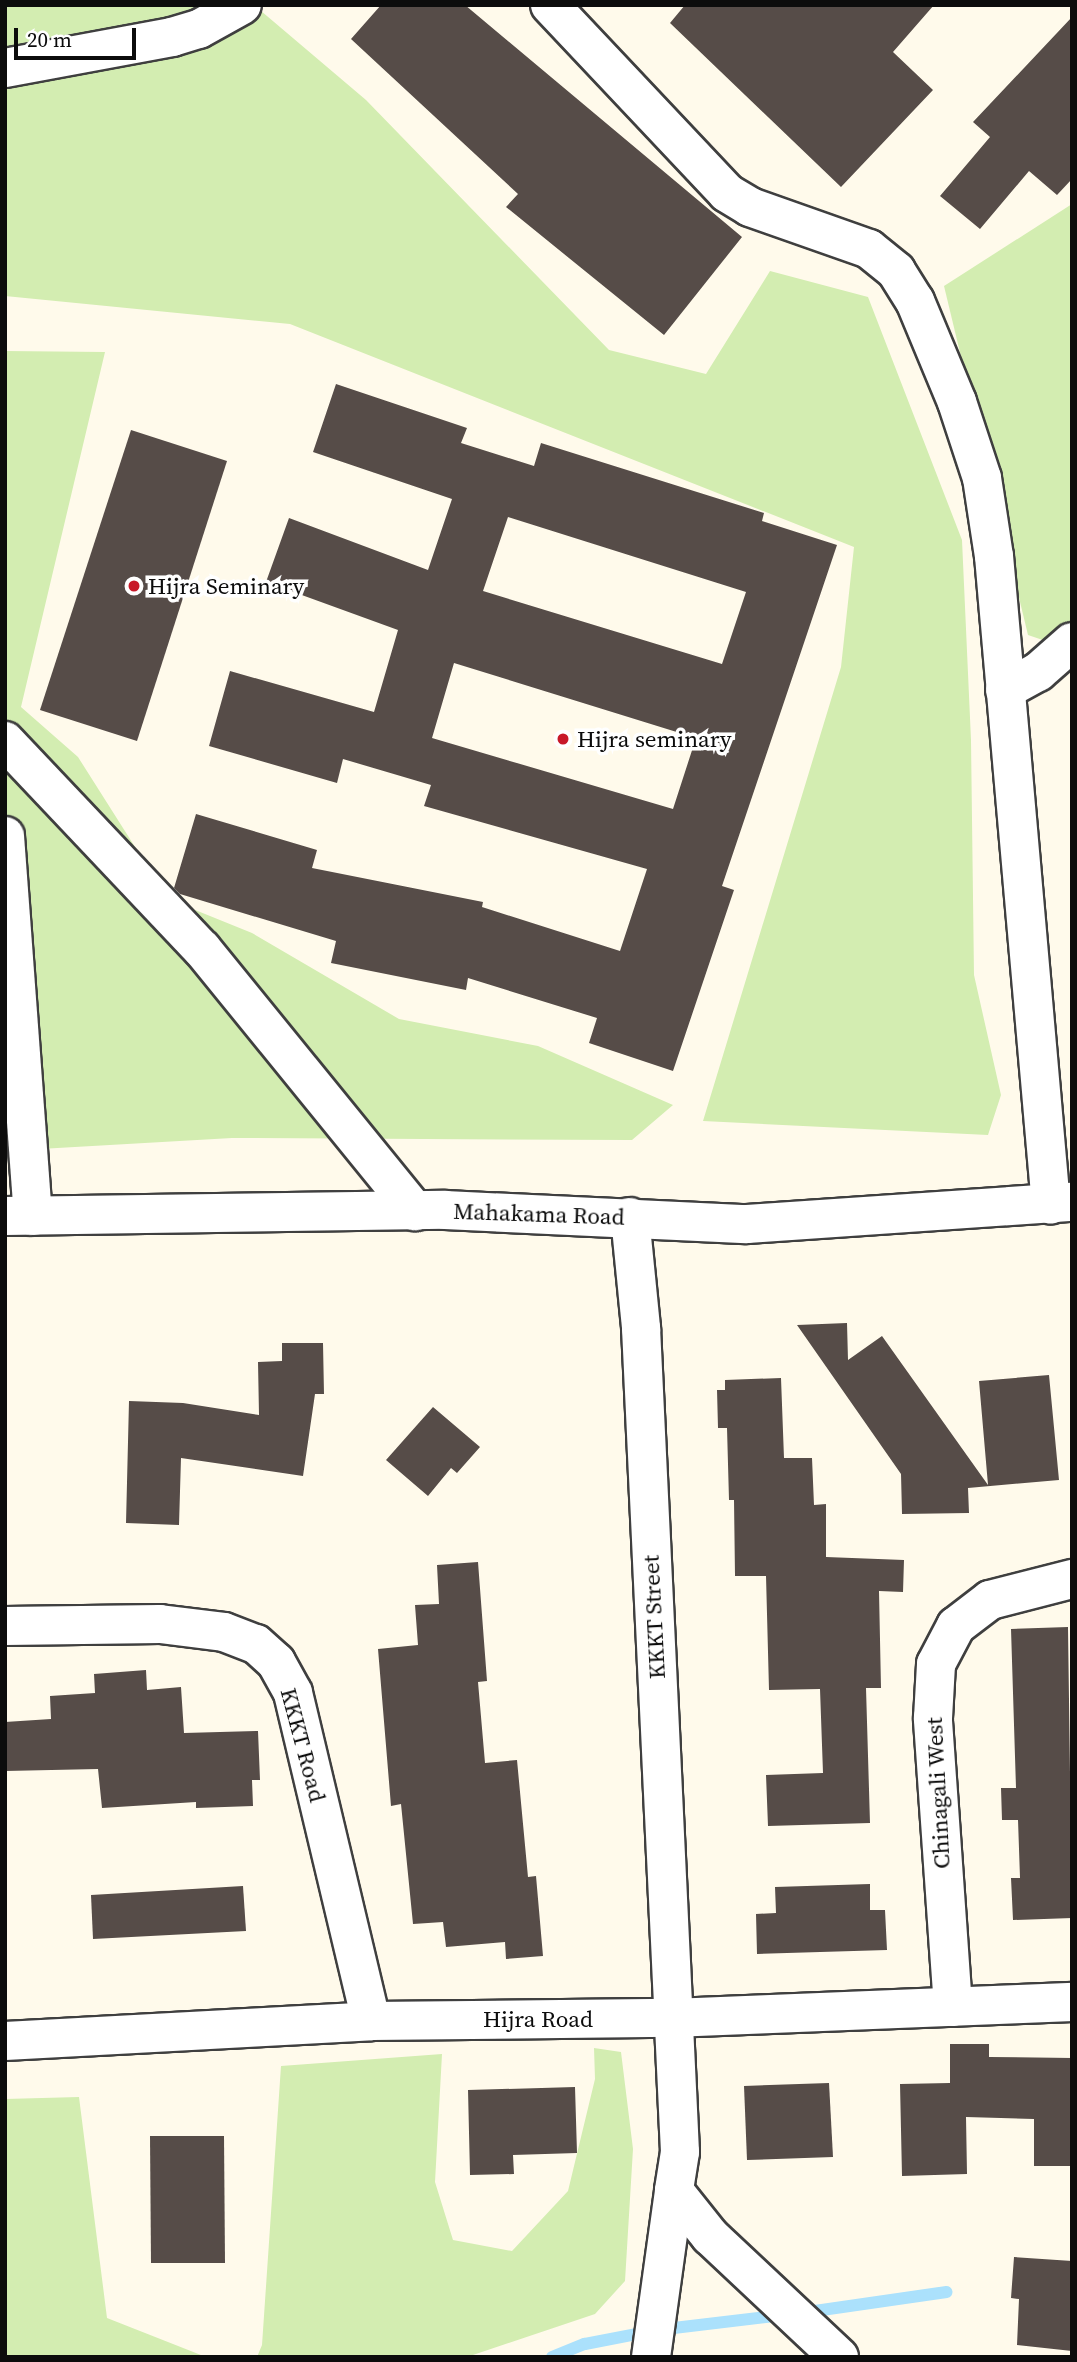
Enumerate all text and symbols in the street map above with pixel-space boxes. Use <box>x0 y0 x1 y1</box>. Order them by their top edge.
scale bar <box>18 14 140 58</box>
text: 20 m <box>27 25 72 54</box>
place label: Hijra Seminary <box>148 572 304 600</box>
marker: Hijra Seminary <box>126 578 142 594</box>
place label: Hijra seminary <box>577 725 731 753</box>
marker: Hijra seminary <box>555 731 571 747</box>
street label: Mahakama Road <box>453 1197 625 1231</box>
street label: KKKT Street <box>637 1554 671 1680</box>
street label: KKKT Road <box>274 1685 332 1805</box>
street label: Chinagali West <box>920 1716 956 1870</box>
street label: Hijra Road <box>483 2005 593 2033</box>

